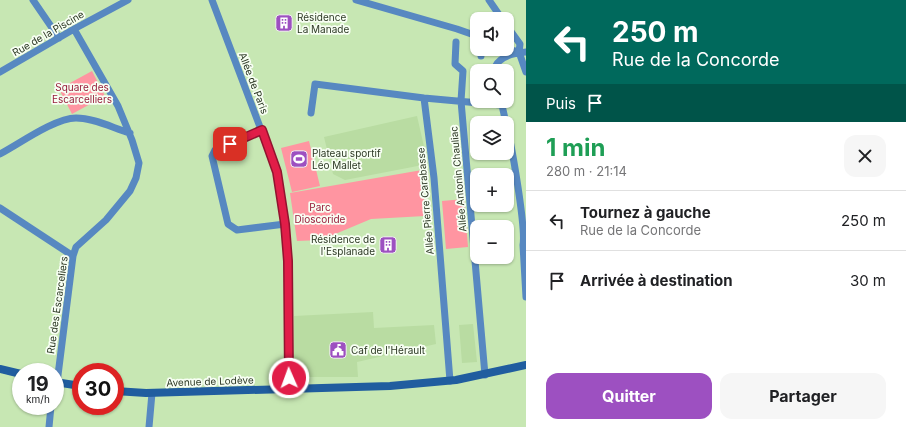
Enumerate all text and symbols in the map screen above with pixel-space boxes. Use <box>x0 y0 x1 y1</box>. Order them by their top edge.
street label: Rue de la Piscine <box>10 8 86 58</box>
place label: Résidence La Manade <box>297 11 349 35</box>
map controls <box>470 12 514 264</box>
button: sound <box>470 12 514 56</box>
building icon: Résidence La Manade <box>274 13 294 33</box>
text: 250 m <box>612 15 699 49</box>
icon: left <box>546 16 598 68</box>
text: Rue de la Concorde <box>612 49 780 70</box>
street label: Allée de Paris <box>237 51 271 115</box>
button: search <box>470 64 514 108</box>
park label: Square des Escarcelliers <box>52 81 112 105</box>
icon: arrive <box>584 92 606 114</box>
text: Puis <box>546 94 576 113</box>
button: layers <box>470 116 514 160</box>
street label: Allée Antonin Chauliac <box>447 125 469 232</box>
pin <box>213 127 247 161</box>
icon: arrive <box>219 133 241 155</box>
text: 1 min <box>546 133 605 162</box>
button: close <box>844 135 886 177</box>
place label: Plateau sportif Léo Mallet <box>312 147 381 171</box>
street label: Allée Pierre Carabasse <box>414 147 436 255</box>
sports icon: Plateau sportif Léo Mallet <box>289 149 309 169</box>
text: 280 m · 21:14 <box>546 163 627 179</box>
button: + <box>470 168 514 212</box>
park label: Parc Dioscoride <box>295 201 346 225</box>
text: Tournez à gauche <box>580 203 711 222</box>
icon: left <box>546 210 568 232</box>
text: 250 m <box>841 211 886 230</box>
button: − <box>470 220 514 264</box>
text: Rue de la Concorde <box>580 222 701 238</box>
place label: Résidence de l'Esplanade <box>311 233 375 257</box>
building icon: Résidence de l'Esplanade <box>378 235 398 255</box>
street label: Rue des Escarceliers <box>44 255 70 355</box>
icon: arrive <box>546 270 568 292</box>
text: Arrivée à destination <box>580 271 733 290</box>
text: 30 m <box>850 271 886 290</box>
public building icon: Caf de l'Hérault <box>328 340 348 360</box>
place label: Caf de l'Hérault <box>351 344 426 356</box>
position arrow <box>268 357 310 399</box>
speed limit sign: 30 <box>72 363 124 415</box>
text: 19 <box>27 372 49 396</box>
street label: Avenue de Lodève <box>166 373 254 389</box>
button: Quitter <box>546 373 712 419</box>
button: Partager <box>720 373 886 419</box>
text: km/h <box>26 393 50 405</box>

